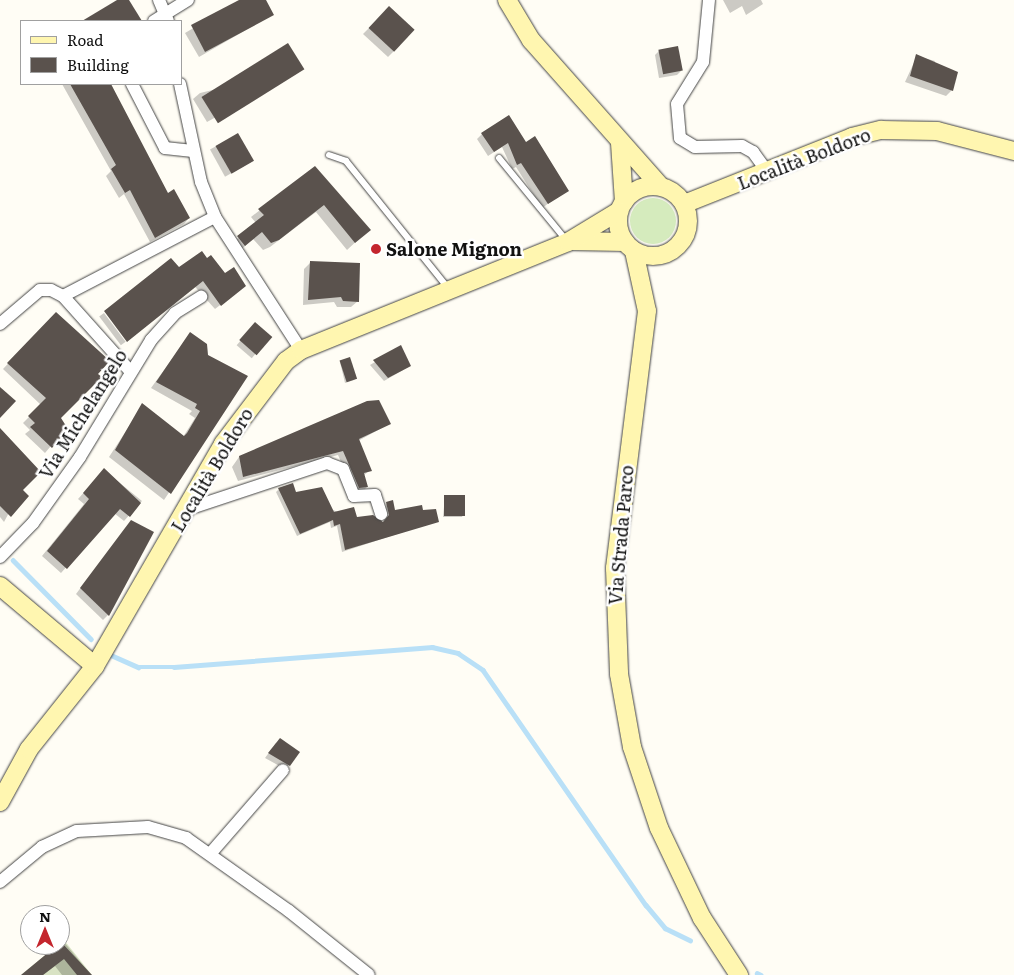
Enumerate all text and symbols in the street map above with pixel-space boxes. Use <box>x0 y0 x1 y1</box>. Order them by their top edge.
legend <box>20 20 182 85</box>
text: Road <box>67 28 103 51</box>
text: Building <box>67 53 129 76</box>
street label: Località Boldoro <box>734 124 874 194</box>
place label: Salone Mignon <box>386 238 522 260</box>
marker: Salone Mignon <box>370 243 382 255</box>
street label: Via Michelangelo <box>34 345 132 483</box>
street label: Località Boldoro <box>167 404 257 536</box>
street label: Via Strada Parco <box>604 464 638 606</box>
north arrow <box>20 905 70 955</box>
text: N <box>39 906 51 926</box>

